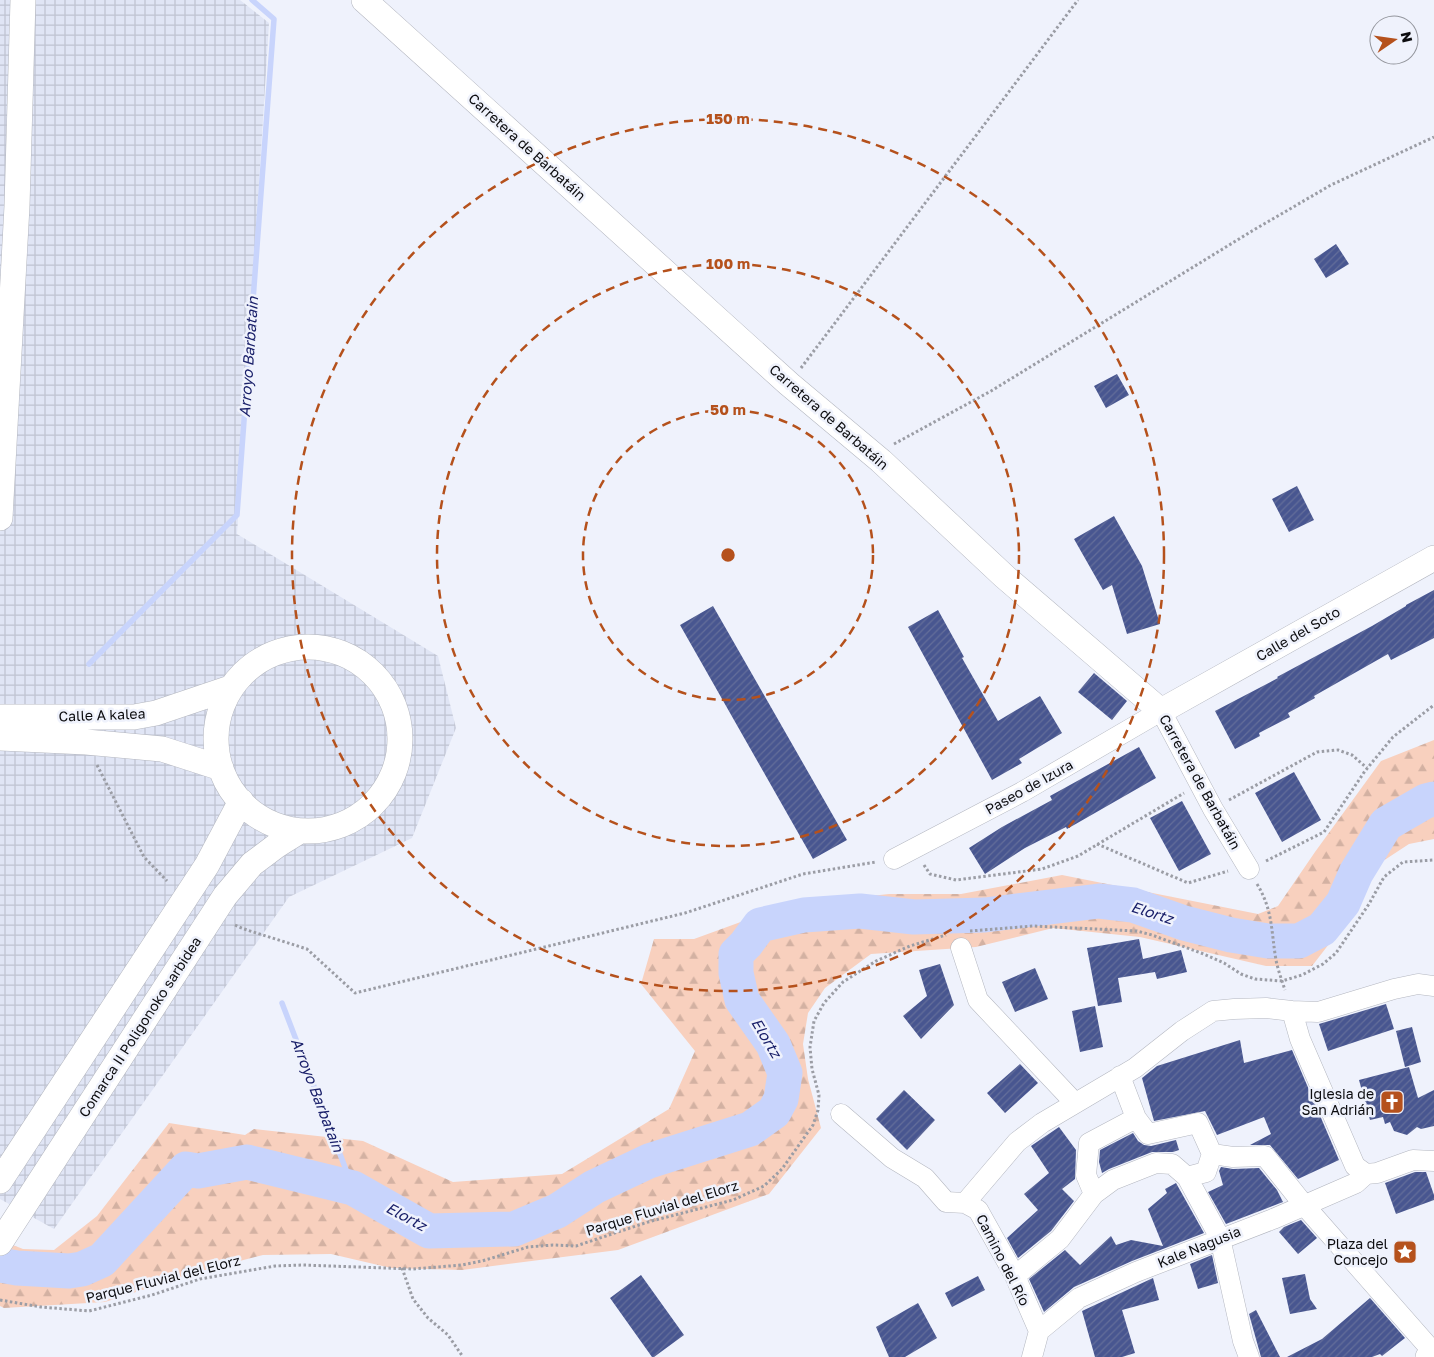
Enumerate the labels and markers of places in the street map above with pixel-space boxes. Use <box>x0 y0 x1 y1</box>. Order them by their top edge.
centre of rings <box>719 546 737 564</box>
place label: Iglesia de San Adrián <box>1301 1085 1374 1118</box>
church icon: Iglesia de San Adrián <box>1379 1089 1405 1115</box>
place label: Plaza del Concejo <box>1327 1235 1388 1268</box>
place icon: Plaza del Concejo <box>1392 1239 1418 1265</box>

